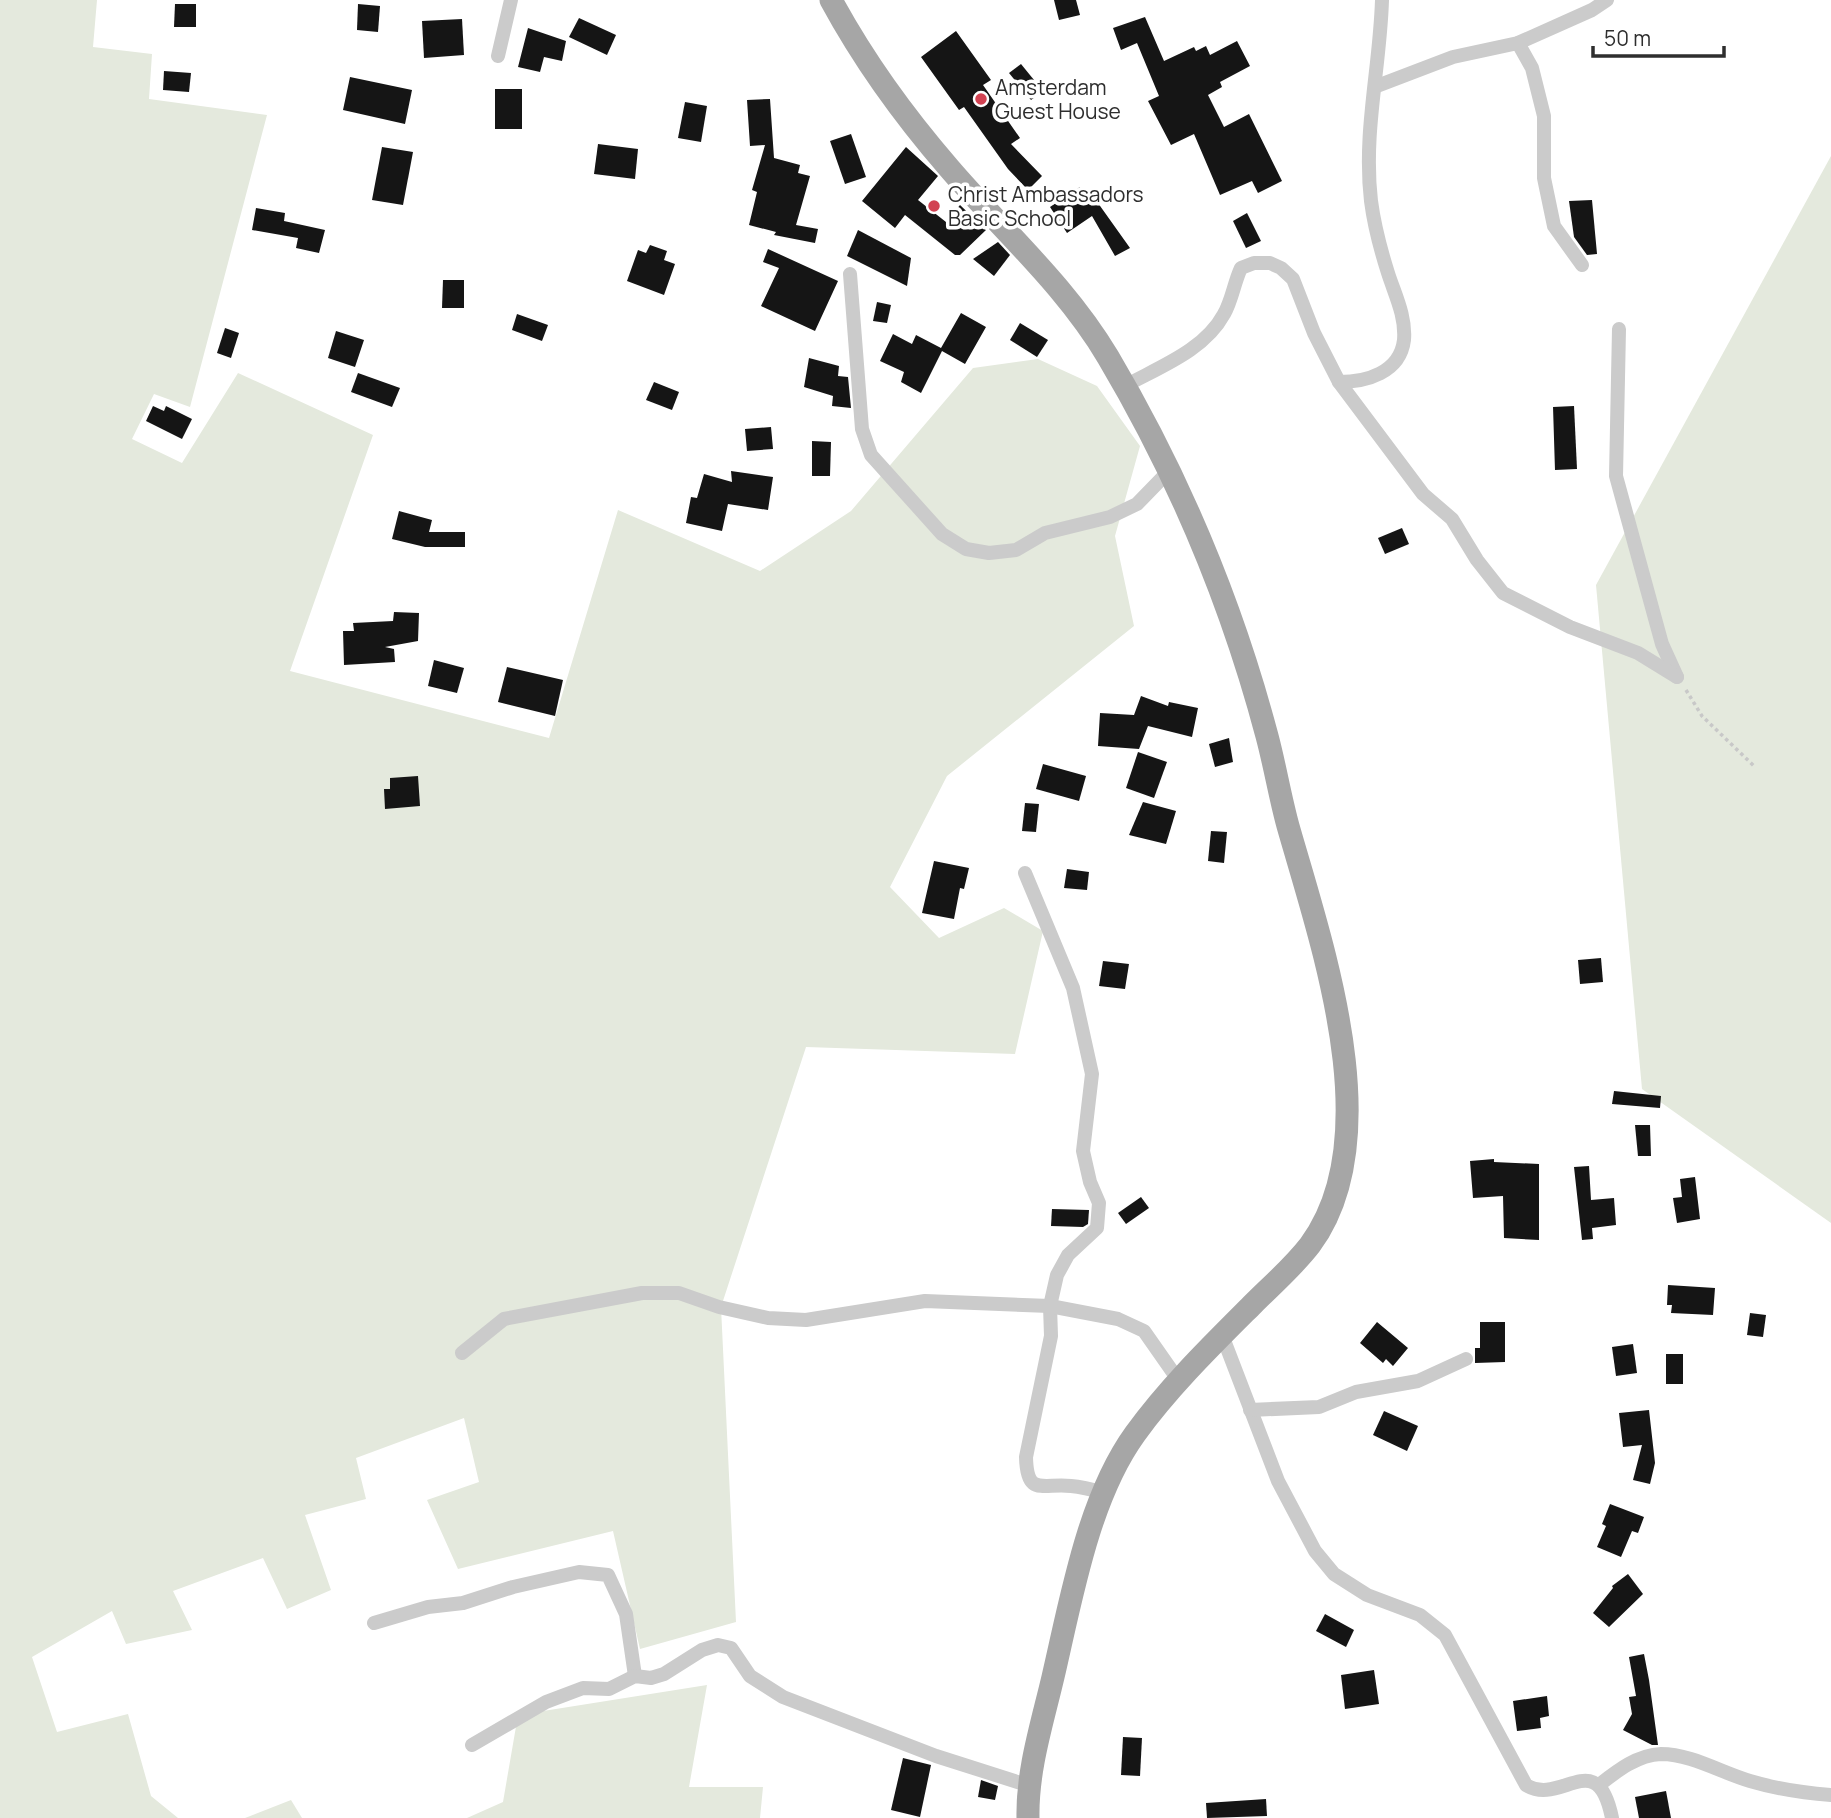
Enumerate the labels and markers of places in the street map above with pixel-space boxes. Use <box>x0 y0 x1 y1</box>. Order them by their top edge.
place label: Amsterdam Guest House <box>995 73 1121 125</box>
marker: Amsterdam Guest House <box>973 91 989 107</box>
place label: Christ Ambassadors Basic School <box>948 180 1144 232</box>
marker: Christ Ambassadors Basic School <box>926 198 942 214</box>

